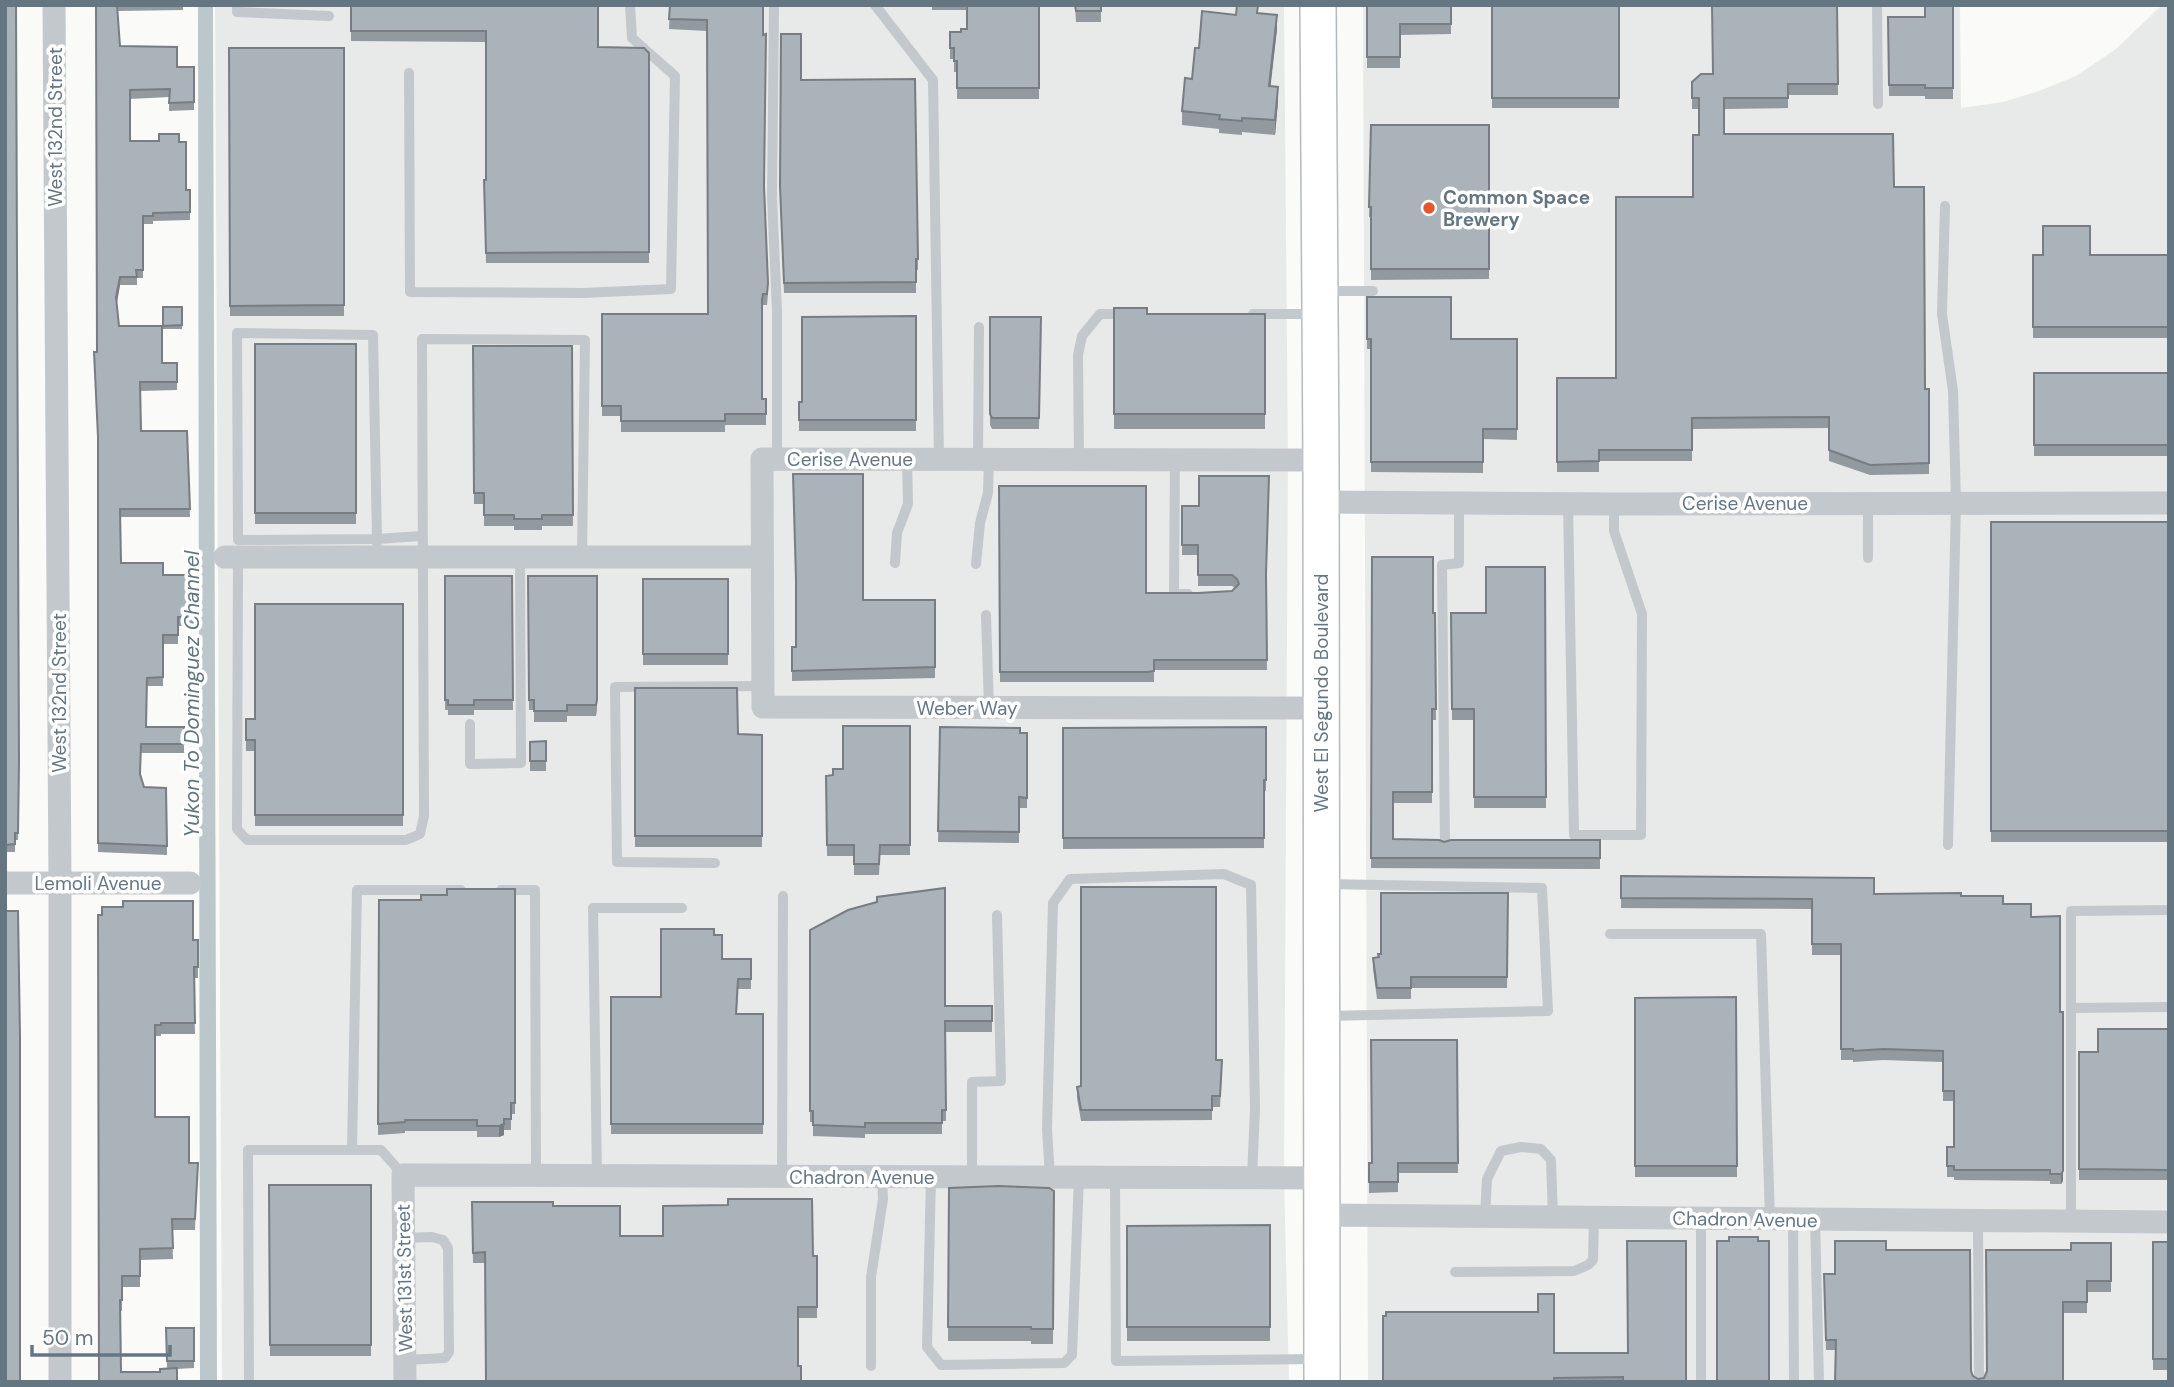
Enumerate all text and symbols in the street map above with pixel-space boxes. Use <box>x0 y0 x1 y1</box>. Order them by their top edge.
street label: West 132nd Street <box>43 47 68 207</box>
place label: Common Space Brewery <box>1443 185 1590 232</box>
marker: Common Space Brewery <box>1421 200 1437 216</box>
street label: Cerise Avenue <box>787 447 913 472</box>
street label: Cerise Avenue <box>1682 491 1808 516</box>
water label: Yukon To Dominguez Channel <box>178 550 206 837</box>
street label: West El Segundo Boulevard <box>1309 574 1334 812</box>
street label: West 132nd Street <box>47 613 72 773</box>
street label: Weber Way <box>916 696 1018 721</box>
street label: Lemoli Avenue <box>34 871 162 896</box>
street label: Chadron Avenue <box>789 1165 935 1190</box>
street label: West 131st Street <box>391 1204 418 1352</box>
street label: Chadron Avenue <box>1672 1206 1818 1233</box>
scale bar <box>32 1314 170 1358</box>
text: 50 m <box>42 1324 93 1352</box>

